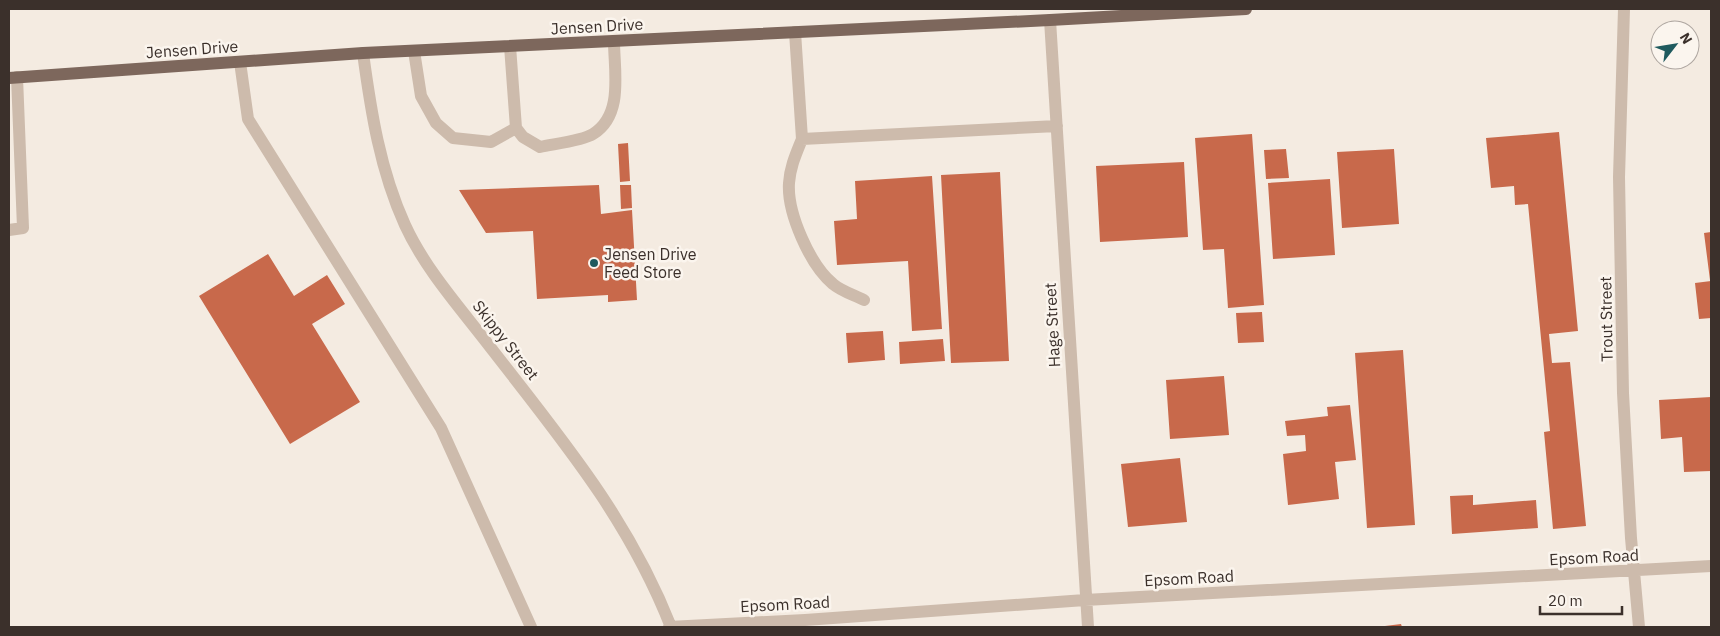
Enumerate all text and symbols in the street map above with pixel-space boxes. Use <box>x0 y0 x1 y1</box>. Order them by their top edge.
street label: Jensen Drive <box>550 14 644 38</box>
north arrow <box>1650 20 1700 70</box>
text: N <box>1676 29 1696 47</box>
street label: Jensen Drive <box>145 36 239 62</box>
place label: Jensen Drive Feed Store <box>604 244 697 282</box>
marker: Jensen Drive Feed Store <box>588 257 600 269</box>
street label: Trout Street <box>1595 276 1617 362</box>
street label: Hage Street <box>1040 282 1064 368</box>
street label: Skippy Street <box>469 296 543 384</box>
street label: Epsom Road <box>1549 545 1639 569</box>
street label: Epsom Road <box>1144 566 1234 590</box>
scale bar <box>1540 584 1622 616</box>
text: 20 m <box>1548 591 1583 610</box>
street label: Epsom Road <box>740 592 830 616</box>

